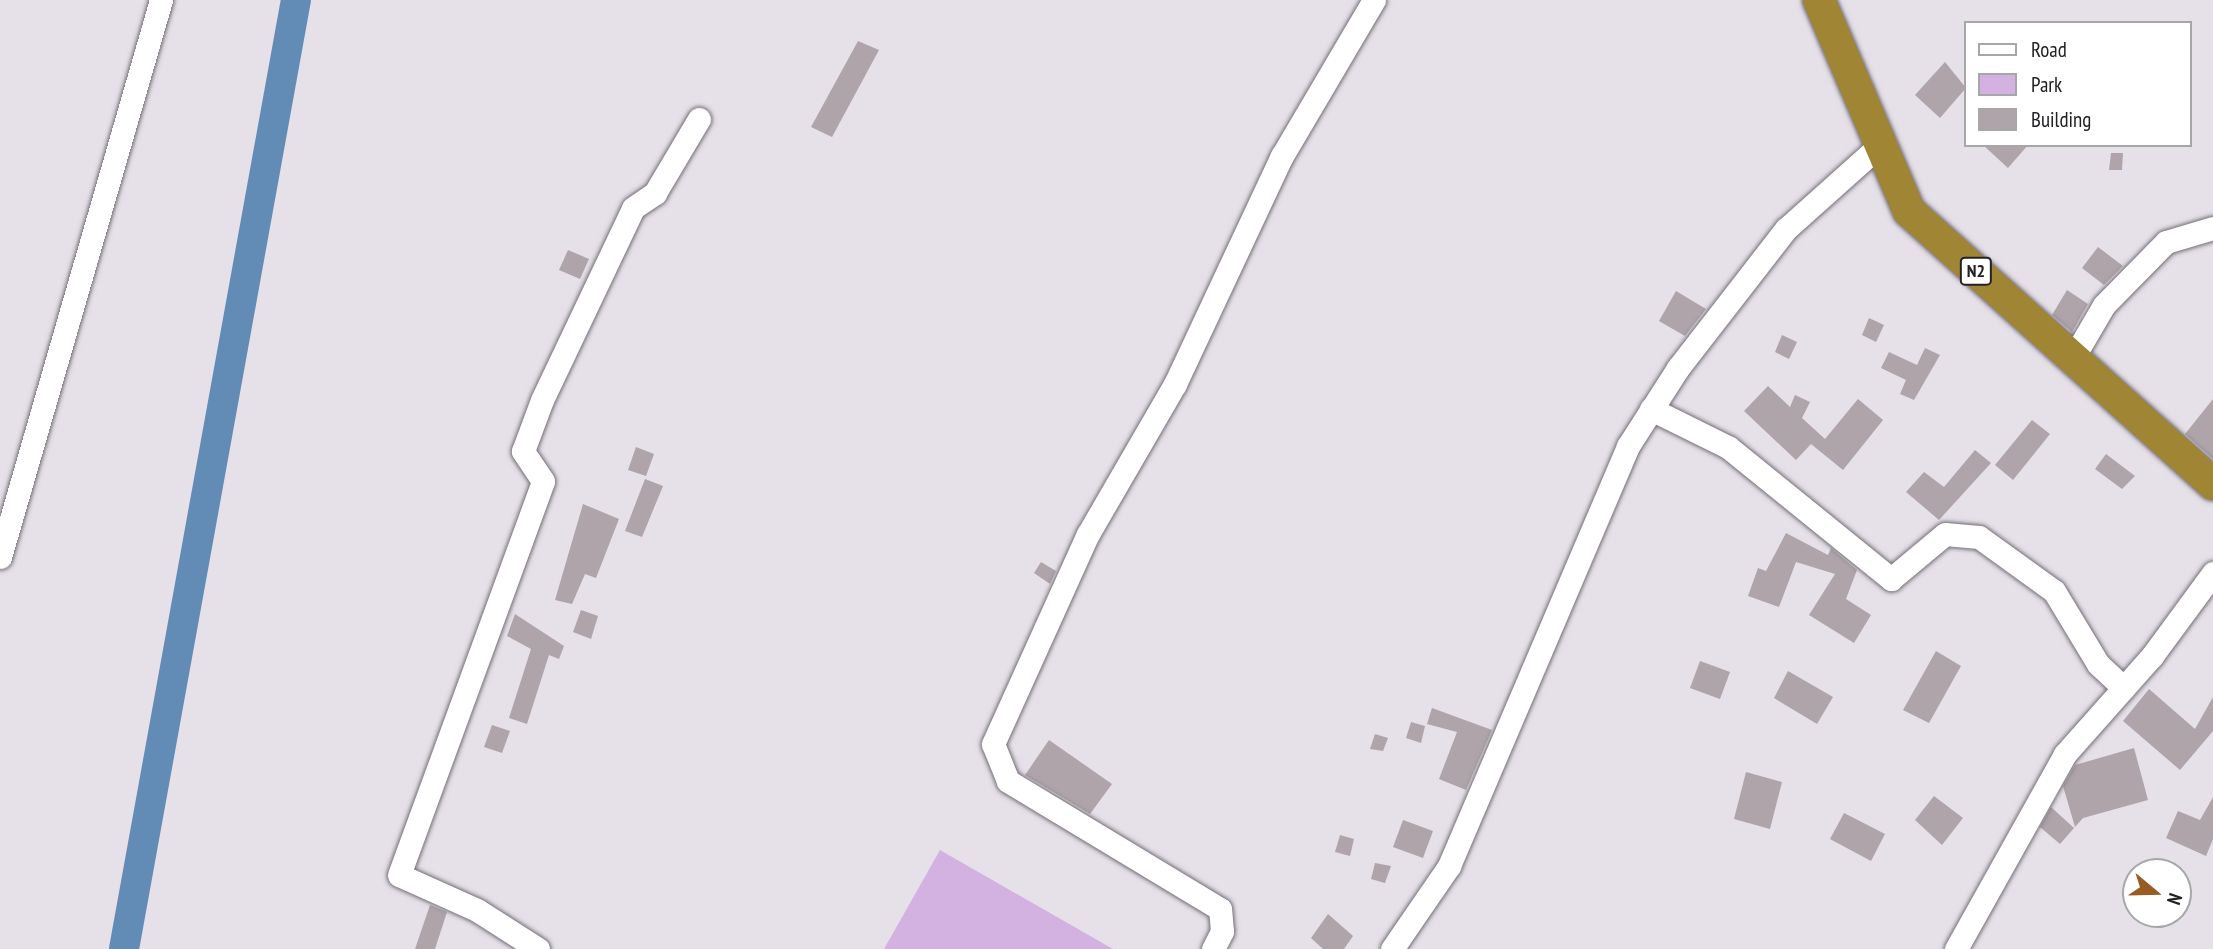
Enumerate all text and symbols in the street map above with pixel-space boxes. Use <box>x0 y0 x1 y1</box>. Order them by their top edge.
legend <box>1965 21 2192 147</box>
text: Road <box>2031 36 2067 63</box>
text: Park <box>2031 71 2062 98</box>
text: Building <box>2031 106 2091 133</box>
road number: N2 <box>1958 256 1994 286</box>
north arrow <box>2122 858 2192 928</box>
text: N <box>2162 890 2188 908</box>

